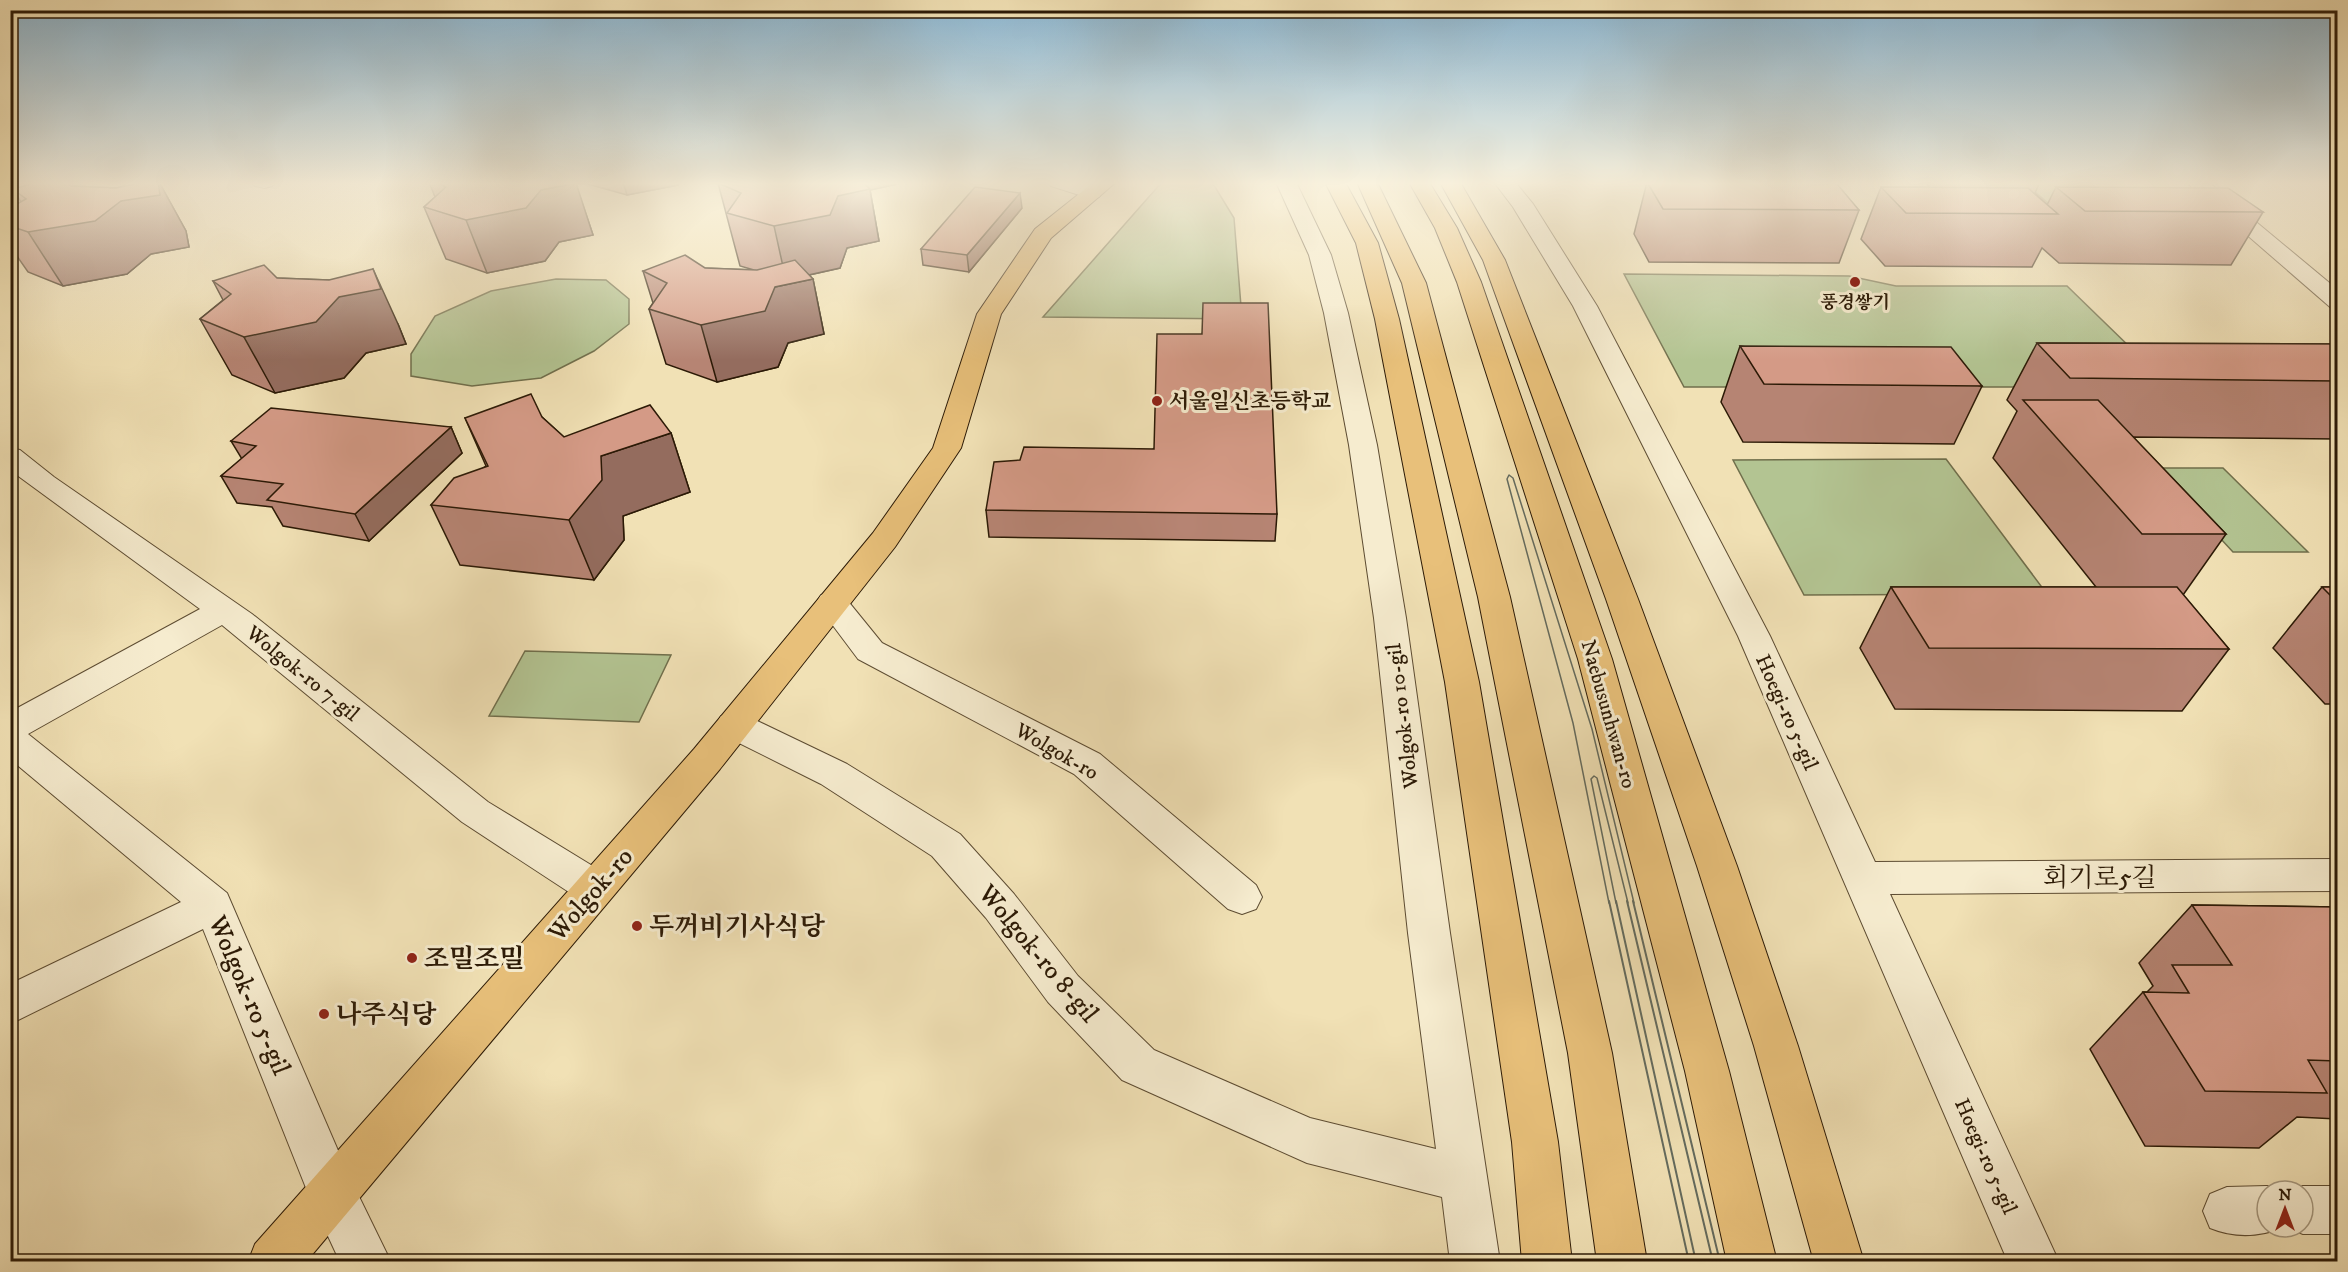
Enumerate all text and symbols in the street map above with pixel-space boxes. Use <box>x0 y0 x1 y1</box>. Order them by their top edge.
marker: 풍경쌓기 <box>1848 275 1862 289</box>
place label: 풍경쌓기 <box>1820 292 1890 314</box>
place label: 서울일신초등학교 <box>1169 389 1331 415</box>
marker: 서울일신초등학교 <box>1150 394 1164 408</box>
street label: Wolgok-ro 7-gil <box>240 620 365 728</box>
street label: Naebusunhwan-ro <box>1574 637 1642 791</box>
street label: Wolgok-ro 10-gil <box>1381 641 1425 791</box>
street label: Hoegi-ro 5-gil <box>1749 651 1823 775</box>
street label: Wolgok-ro <box>1009 717 1103 786</box>
street label: Wolgok-ro <box>541 841 641 950</box>
street label: 회기로5길 <box>2043 862 2157 895</box>
street label: Wolgok-ro 8-gil <box>970 877 1105 1030</box>
street label: Wolgok-ro 5-gil <box>200 910 297 1080</box>
place label: 두꺼비기사식당 <box>649 911 826 944</box>
marker: 두꺼비기사식당 <box>630 919 644 933</box>
place label: 조밀조밀 <box>424 943 524 976</box>
marker: 조밀조밀 <box>405 951 419 965</box>
place label: 나주식당 <box>336 999 437 1032</box>
marker: 나주식당 <box>317 1007 331 1021</box>
street label: Hoegi-ro 5-gil <box>1948 1095 2022 1219</box>
north arrow <box>2255 1179 2315 1239</box>
text: N <box>2278 1185 2292 1205</box>

